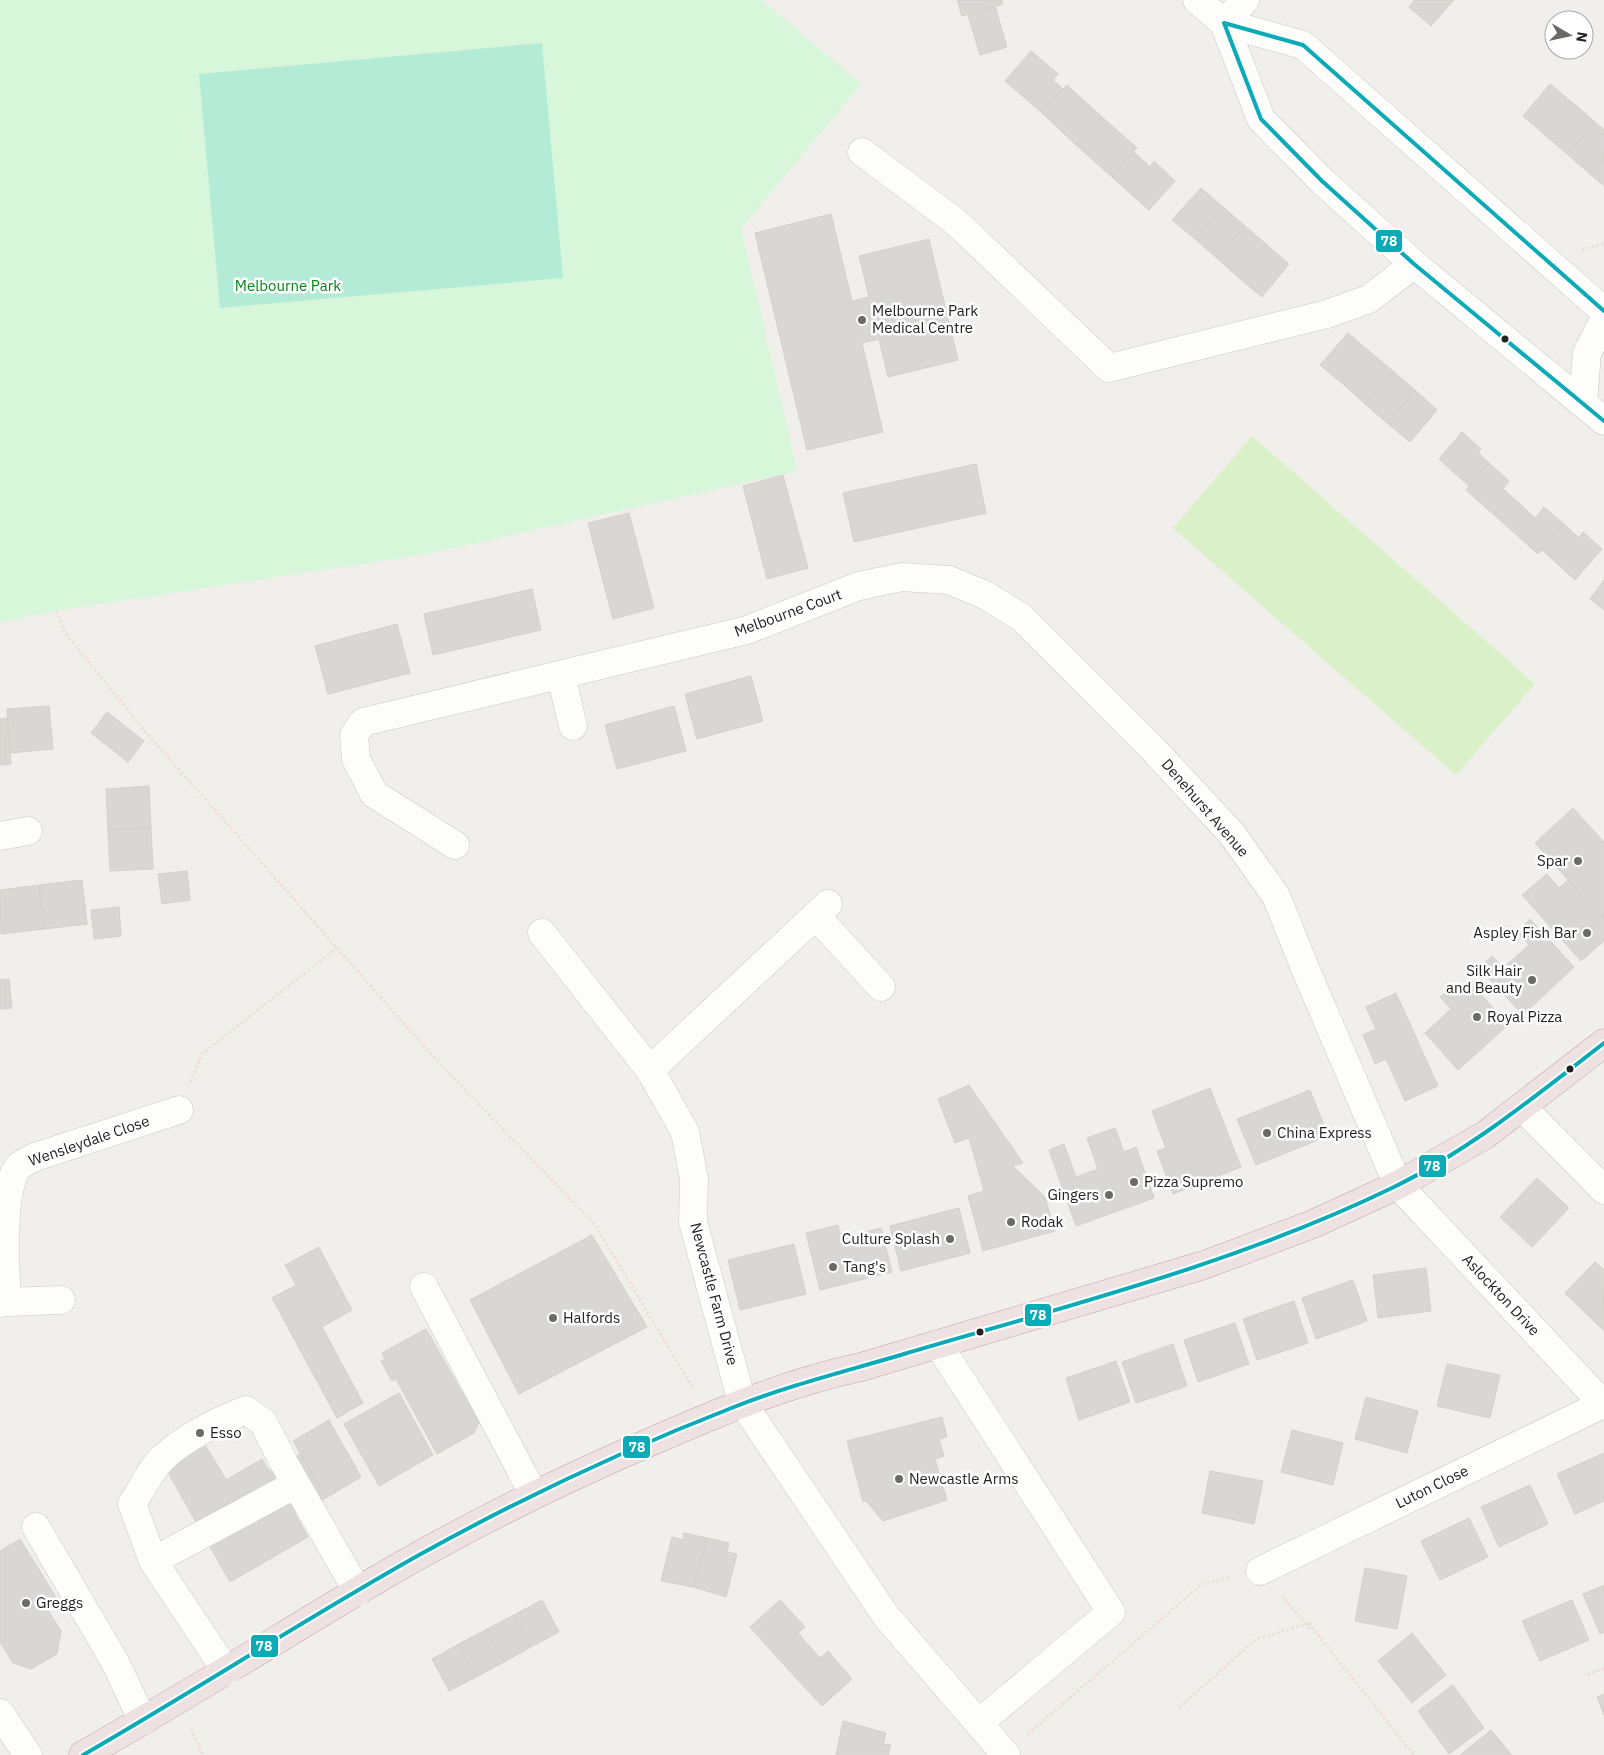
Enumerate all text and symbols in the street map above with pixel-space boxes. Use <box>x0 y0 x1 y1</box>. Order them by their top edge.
north arrow <box>1544 10 1594 60</box>
text: N <box>1572 31 1592 43</box>
line badge: 78 <box>1375 229 1403 253</box>
text: 78 <box>1381 232 1397 250</box>
park label: Melbourne Park <box>235 276 341 295</box>
place label: Melbourne Park Medical Centre <box>872 301 978 337</box>
marker: Melbourne Park Medical Centre <box>856 314 868 326</box>
unlabelled marker <box>1500 334 1510 344</box>
street label: Melbourne Court <box>731 584 844 641</box>
street label: Denehurst Avenue <box>1158 755 1253 861</box>
place label: Spar <box>1537 851 1568 870</box>
marker: Spar <box>1572 855 1584 867</box>
place label: Aspley Fish Bar <box>1473 923 1577 942</box>
marker: Aspley Fish Bar <box>1581 927 1593 939</box>
place label: Silk Hair and Beauty <box>1446 961 1523 997</box>
marker: Silk Hair and Beauty <box>1526 974 1538 986</box>
place label: Royal Pizza <box>1487 1007 1562 1026</box>
marker: Royal Pizza <box>1471 1011 1483 1023</box>
unlabelled marker <box>1565 1064 1575 1074</box>
street label: Wensleydale Close <box>26 1111 152 1170</box>
place label: China Express <box>1277 1123 1372 1142</box>
marker: China Express <box>1261 1127 1273 1139</box>
line badge: 78 <box>1418 1154 1447 1178</box>
text: 78 <box>1424 1157 1440 1175</box>
place label: Pizza Supremo <box>1144 1172 1243 1191</box>
marker: Pizza Supremo <box>1128 1176 1140 1188</box>
place label: Gingers <box>1047 1185 1099 1204</box>
marker: Gingers <box>1103 1189 1115 1201</box>
place label: Rodak <box>1021 1212 1063 1231</box>
marker: Rodak <box>1005 1216 1017 1228</box>
street label: Newcastle Farm Drive <box>686 1220 743 1367</box>
place label: Culture Splash <box>842 1229 940 1248</box>
marker: Culture Splash <box>944 1233 956 1245</box>
street label: Aslockton Drive <box>1459 1250 1544 1340</box>
place label: Tang's <box>843 1257 886 1276</box>
marker: Tang's <box>827 1261 839 1273</box>
line badge: 78 <box>1024 1303 1052 1327</box>
text: 78 <box>1030 1306 1046 1324</box>
place label: Halfords <box>563 1308 620 1327</box>
marker: Halfords <box>547 1312 559 1324</box>
unlabelled marker <box>975 1327 985 1337</box>
place label: Esso <box>210 1423 242 1442</box>
marker: Esso <box>194 1427 206 1439</box>
line badge: 78 <box>622 1435 651 1459</box>
text: 78 <box>629 1438 645 1456</box>
street label: Luton Close <box>1392 1461 1471 1512</box>
place label: Newcastle Arms <box>909 1469 1019 1488</box>
marker: Newcastle Arms <box>893 1473 905 1485</box>
place label: Greggs <box>36 1593 83 1612</box>
marker: Greggs <box>20 1597 32 1609</box>
line badge: 78 <box>250 1634 279 1658</box>
text: 78 <box>256 1637 272 1655</box>

